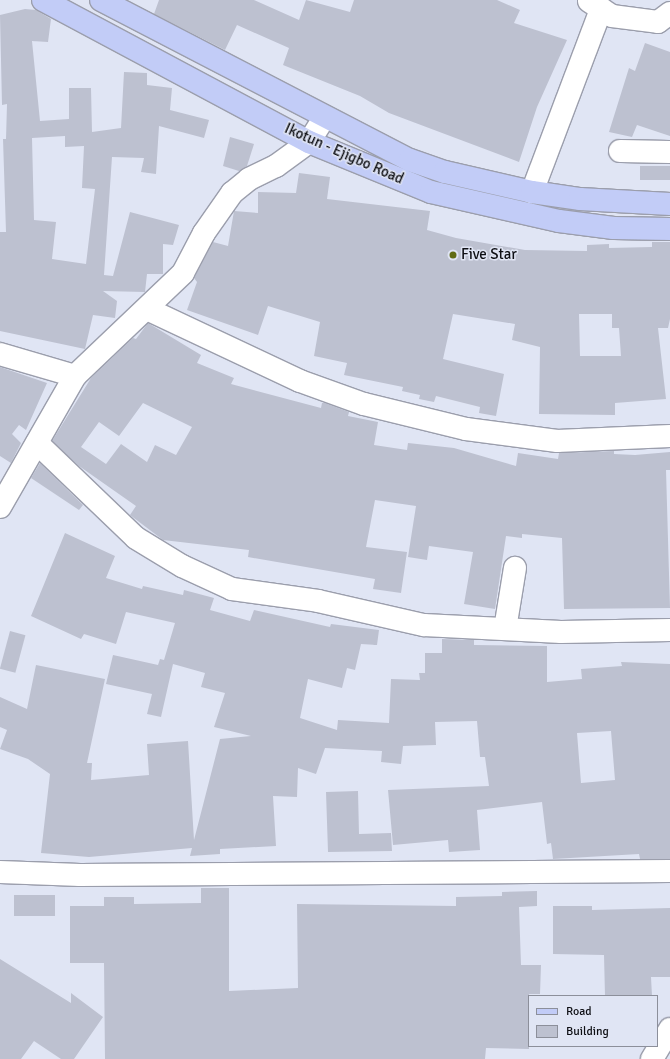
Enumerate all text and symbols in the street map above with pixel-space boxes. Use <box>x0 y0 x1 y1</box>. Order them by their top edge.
street label: Ikotun - Ejigbo Road <box>282 120 406 188</box>
place label: Five Star <box>461 246 517 264</box>
marker: Five Star <box>448 250 458 260</box>
legend <box>528 995 658 1047</box>
text: Road <box>566 1004 592 1019</box>
text: Building <box>566 1024 609 1039</box>

